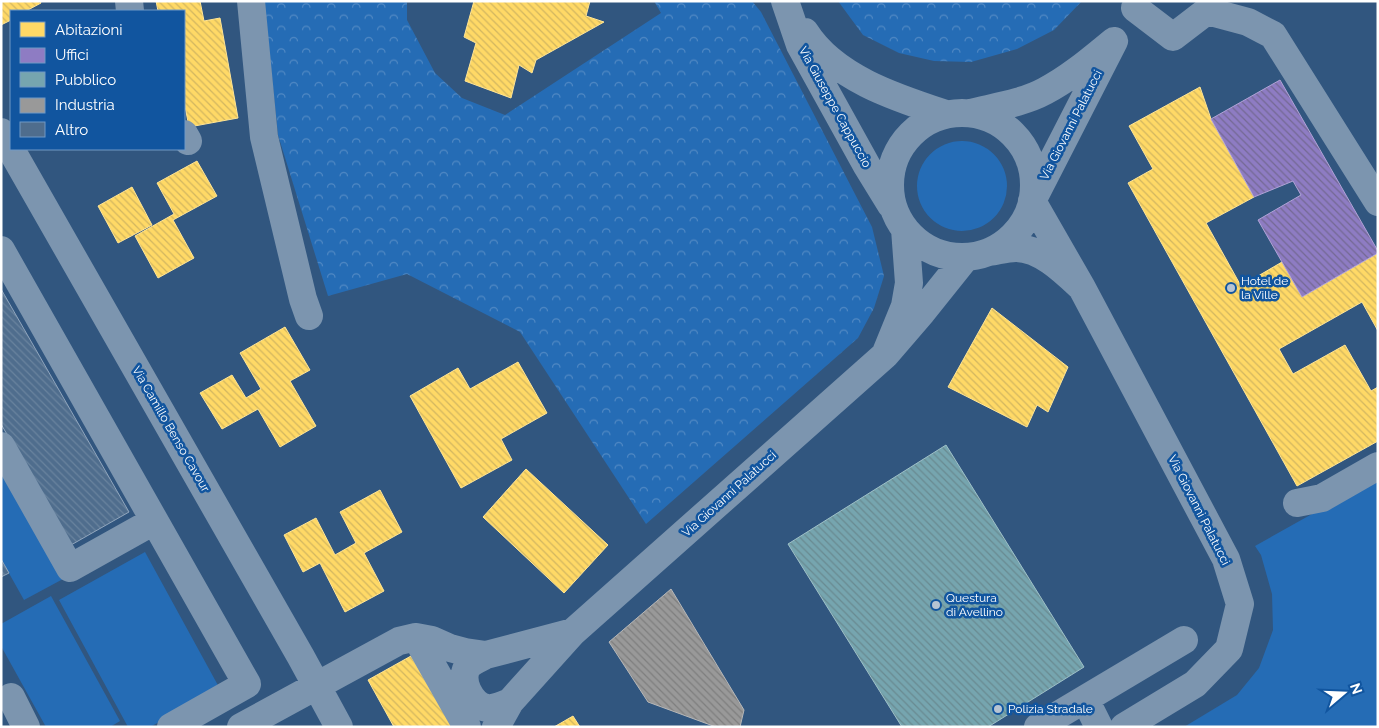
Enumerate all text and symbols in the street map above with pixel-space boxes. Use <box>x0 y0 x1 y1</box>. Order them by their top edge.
legend <box>10 10 185 150</box>
text: Abitazioni <box>55 21 122 39</box>
street label: Via Giuseppe Cappuccio <box>796 44 874 170</box>
text: Uffici <box>55 46 89 64</box>
street label: Via Giovanni Palatucci <box>1037 68 1105 182</box>
text: Pubblico <box>55 71 116 89</box>
text: Industria <box>55 96 115 114</box>
text: Altro <box>55 121 88 139</box>
place label: Hotel de la Ville <box>1241 274 1288 302</box>
marker: Hotel de la Ville <box>1225 282 1237 294</box>
street label: Via Camillo Benso Cavour <box>129 364 213 495</box>
street label: Via Giovanni Palatucci <box>679 448 779 540</box>
street label: Via Giovanni Palatucci <box>1165 453 1233 567</box>
place label: Questura di Avellino <box>946 591 1003 619</box>
marker: Questura di Avellino <box>930 599 942 611</box>
north arrow <box>1319 668 1369 718</box>
text: N <box>1347 681 1366 696</box>
place label: Polizia Stradale <box>1008 702 1093 716</box>
marker: Polizia Stradale <box>992 703 1004 715</box>

